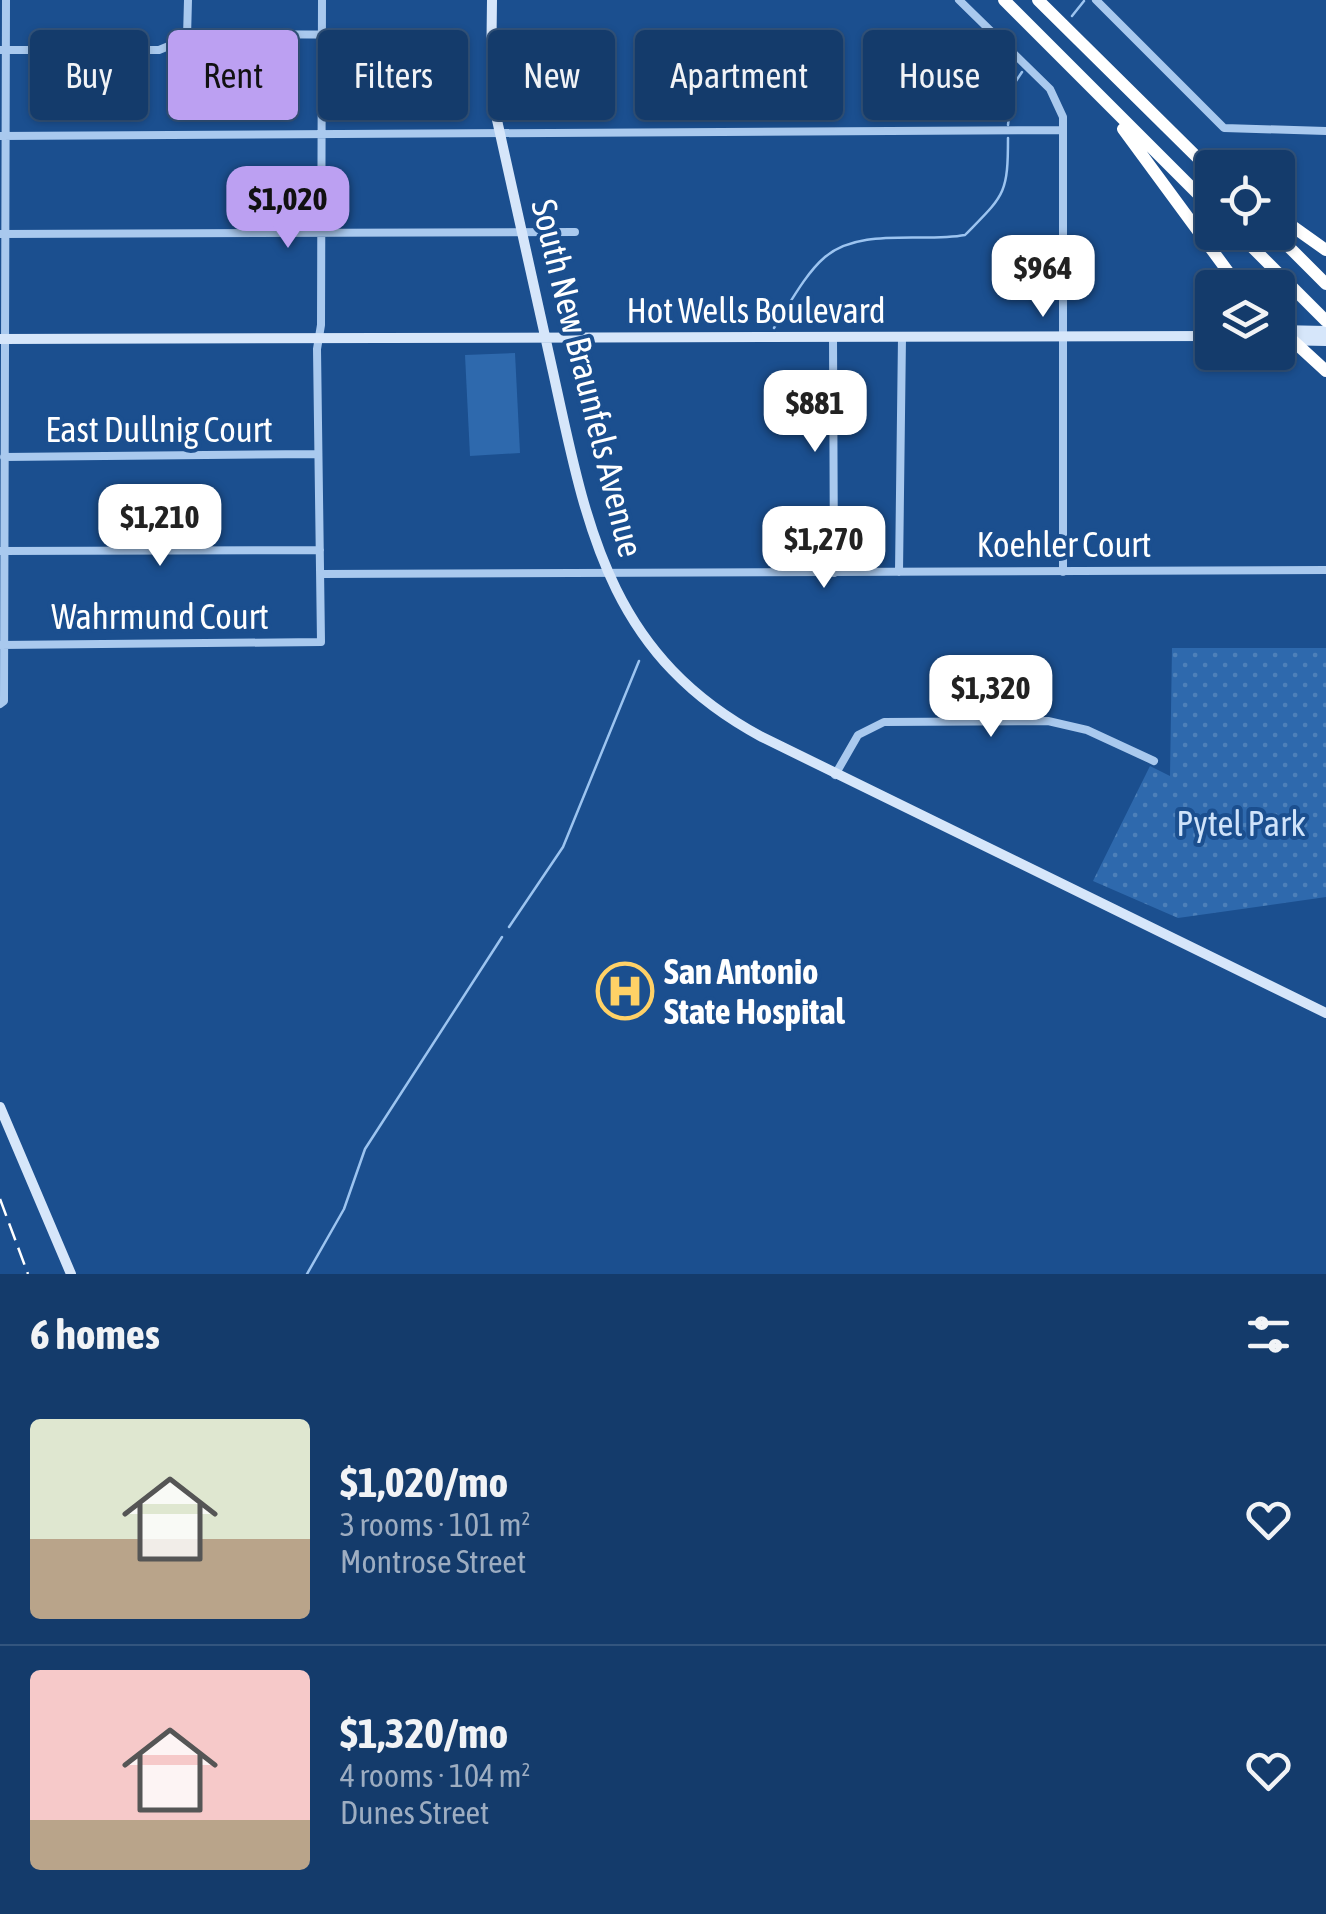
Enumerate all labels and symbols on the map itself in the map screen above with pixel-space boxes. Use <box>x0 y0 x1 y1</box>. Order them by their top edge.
pin: $1,020 <box>207 166 369 251</box>
street label: South New Braunfels Avenue <box>524 195 652 561</box>
pin: $964 <box>984 235 1102 320</box>
street label: Hot Wells Boulevard <box>626 290 886 330</box>
pin: $881 <box>756 370 874 455</box>
street label: East Dullnig Court <box>45 409 273 449</box>
pin: $1,210 <box>79 484 241 569</box>
pin: $1,270 <box>743 506 905 591</box>
street label: Koehler Court <box>977 524 1151 564</box>
street label: Wahrmund Court <box>51 596 269 636</box>
pin: $1,320 <box>910 655 1072 740</box>
park label: Pytel Park <box>1176 803 1306 843</box>
place label: San Antonio State Hospital <box>664 951 846 1031</box>
hospital icon: San Antonio State Hospital <box>595 961 655 1021</box>

